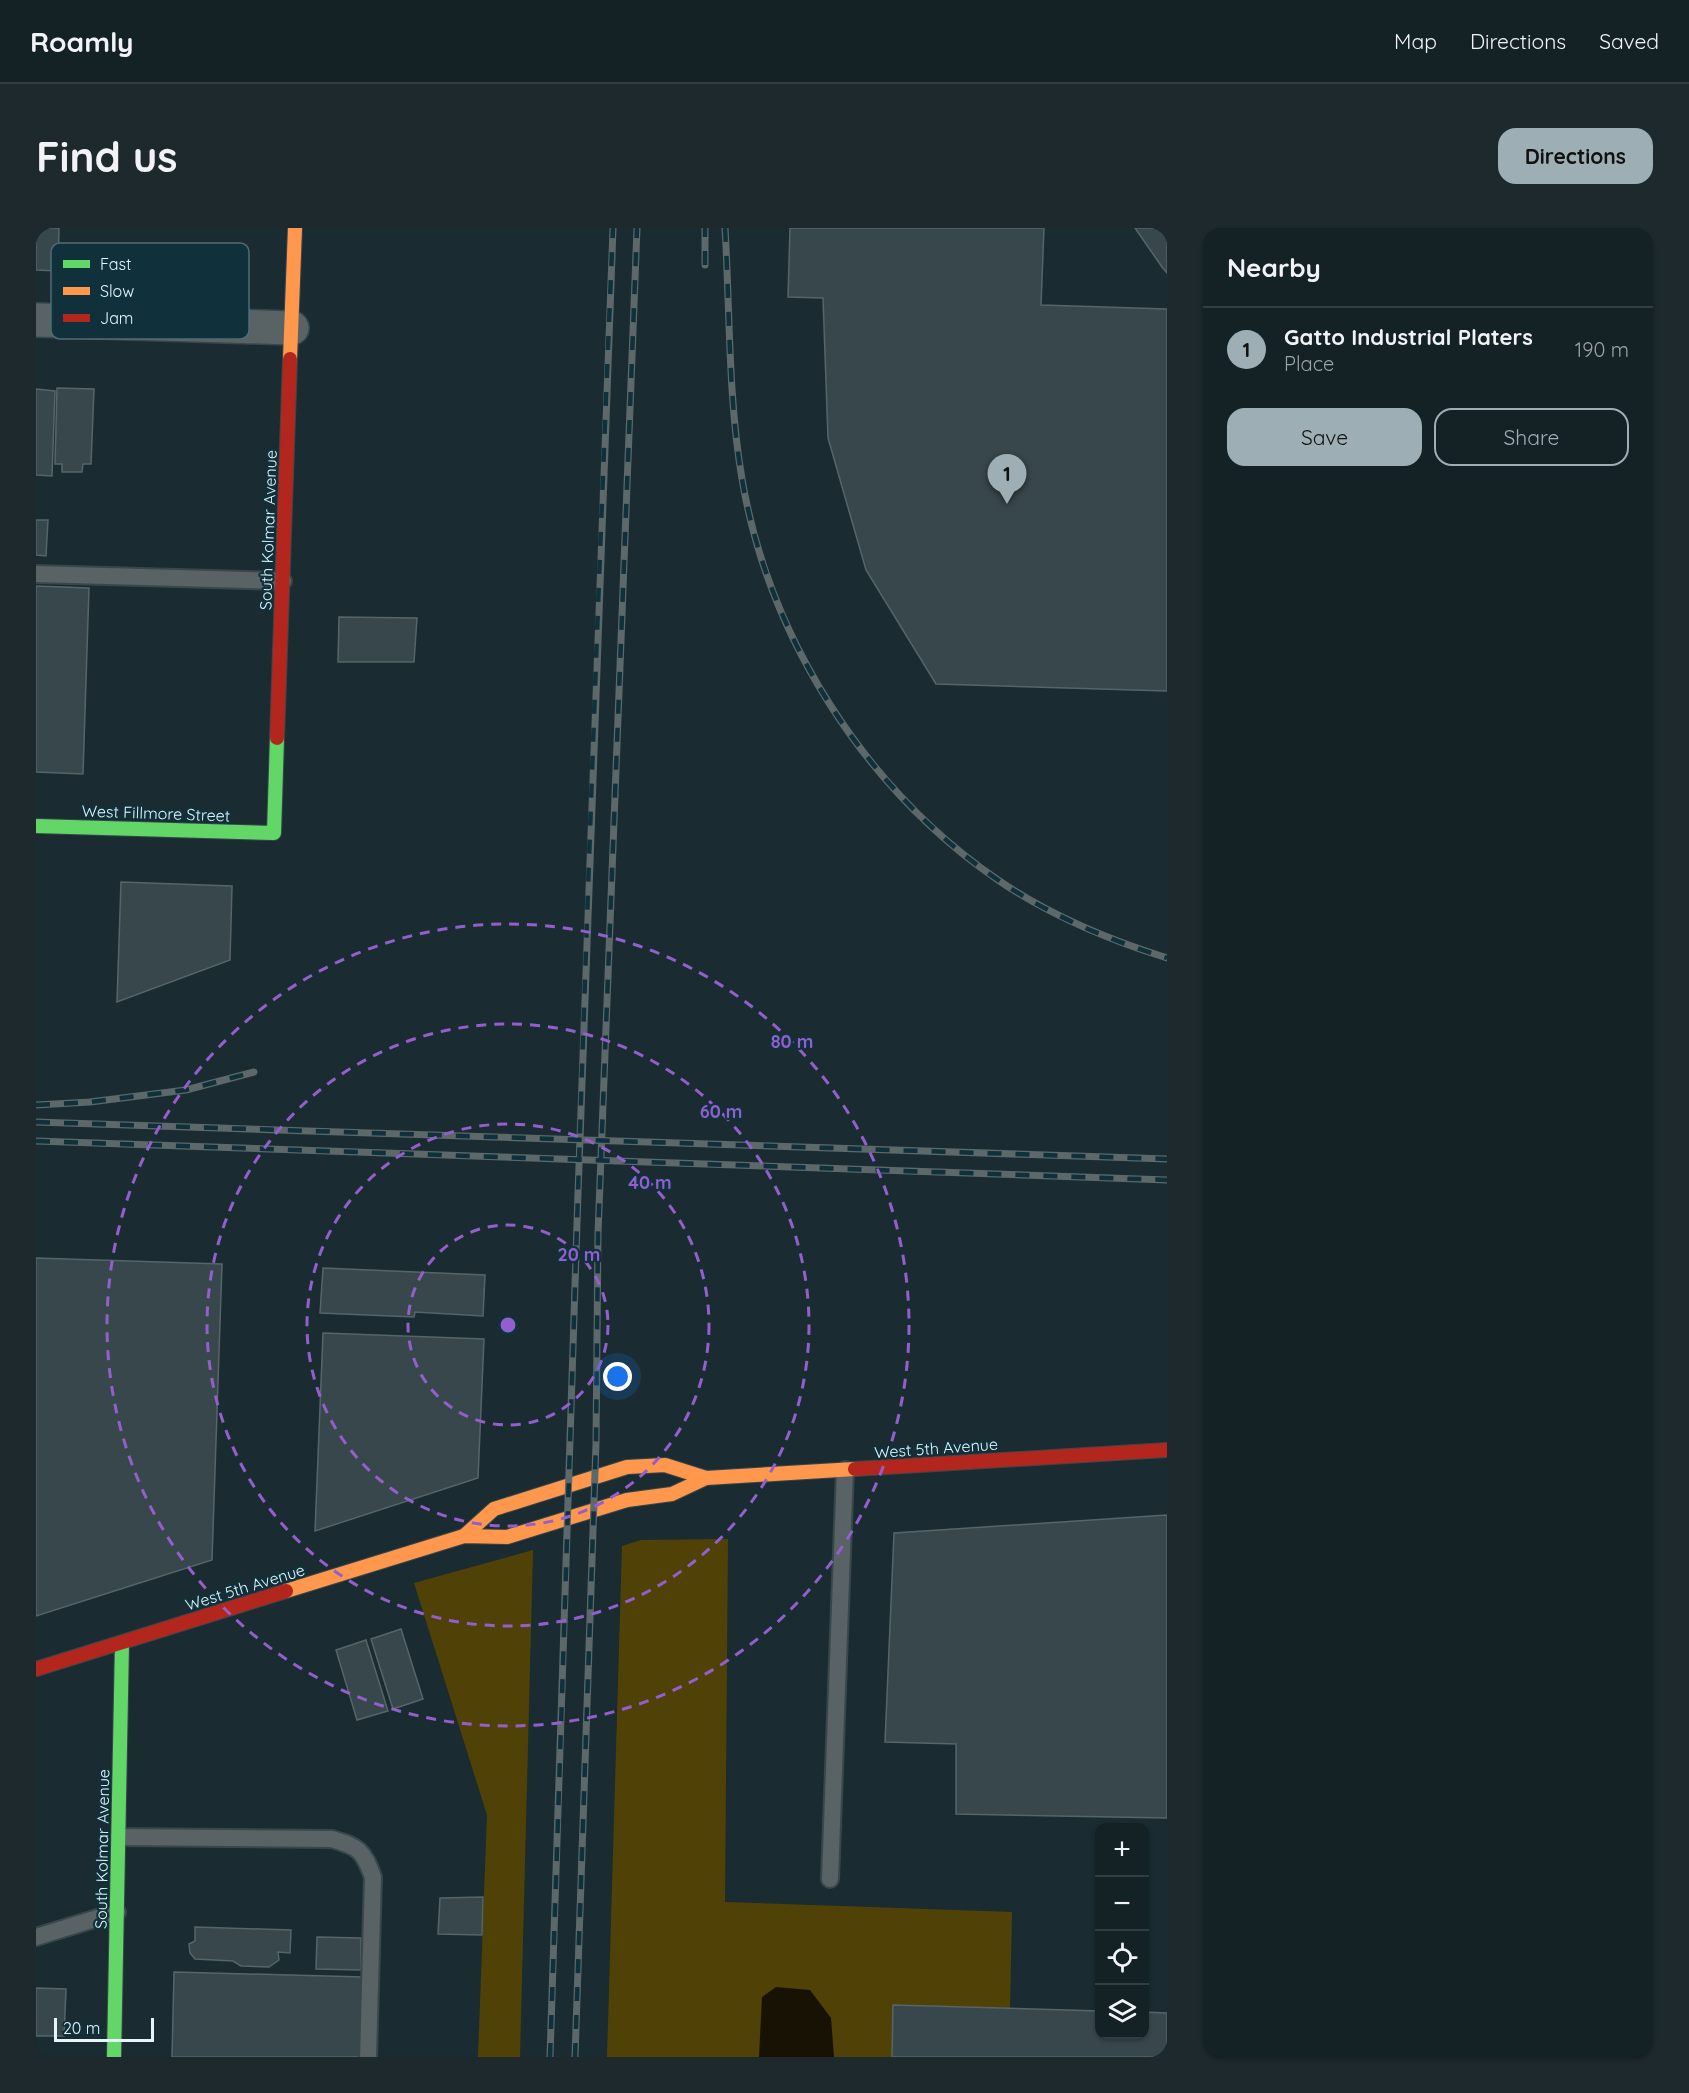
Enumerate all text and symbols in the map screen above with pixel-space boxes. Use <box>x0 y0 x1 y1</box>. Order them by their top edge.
text: Roamly <box>30 24 134 59</box>
text: Map <box>1394 28 1437 54</box>
text: Directions <box>1470 28 1566 54</box>
text: Saved <box>1599 28 1659 54</box>
button: Directions <box>1498 128 1653 184</box>
text: Find us <box>36 130 178 183</box>
legend <box>51 243 249 339</box>
text: Nearby <box>1227 251 1321 284</box>
text: Fast <box>100 254 131 274</box>
text: Slow <box>100 281 134 301</box>
text: Jam <box>100 308 133 328</box>
text: Gatto Industrial Platers <box>1284 323 1533 351</box>
text: 1 <box>1243 337 1250 362</box>
text: 190 m <box>1575 337 1629 362</box>
text: Place <box>1284 351 1334 376</box>
button: Save <box>1227 408 1422 466</box>
button: Share <box>1434 408 1629 466</box>
street label: South Kolmar Avenue <box>255 450 281 610</box>
pin: 1 <box>988 454 1026 504</box>
street label: West Fillmore Street <box>81 800 231 826</box>
text: 80 m <box>771 1030 813 1053</box>
text: 60 m <box>700 1100 742 1123</box>
text: 40 m <box>628 1171 672 1194</box>
text: 20 m <box>558 1243 600 1266</box>
centre of rings <box>498 1315 518 1335</box>
your location <box>603 1362 632 1391</box>
street label: West 5th Avenue <box>874 1434 998 1462</box>
street label: West 5th Avenue <box>183 1559 307 1615</box>
street label: South Kolmar Avenue <box>91 1769 113 1929</box>
map controls <box>1095 1823 1149 2039</box>
button: + <box>1095 1823 1149 1877</box>
button: − <box>1095 1877 1149 1931</box>
button: locate <box>1095 1931 1149 1985</box>
button: layers <box>1095 1985 1149 2039</box>
scale bar <box>54 2015 154 2042</box>
text: 20 m <box>63 2018 100 2038</box>

